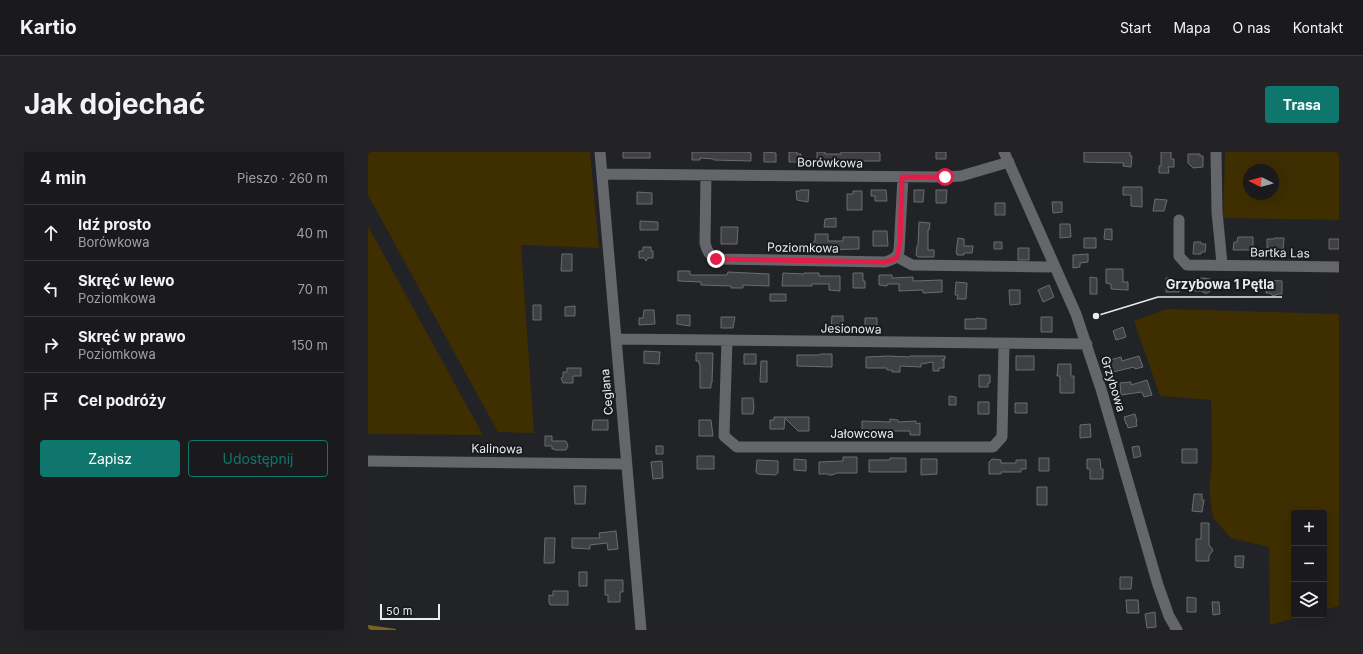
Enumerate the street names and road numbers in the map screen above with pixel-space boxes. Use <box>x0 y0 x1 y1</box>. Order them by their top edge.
street label: Borówkowa <box>797 154 863 171</box>
street label: Poziomkowa <box>767 239 839 256</box>
street label: Bartka Las <box>1250 244 1310 261</box>
street label: Jesionowa <box>820 320 882 337</box>
street label: Grzybowa <box>1098 354 1129 414</box>
street label: Ceglana <box>597 368 616 416</box>
street label: Jałowcowa <box>830 426 894 441</box>
street label: Kalinowa <box>471 441 523 456</box>

